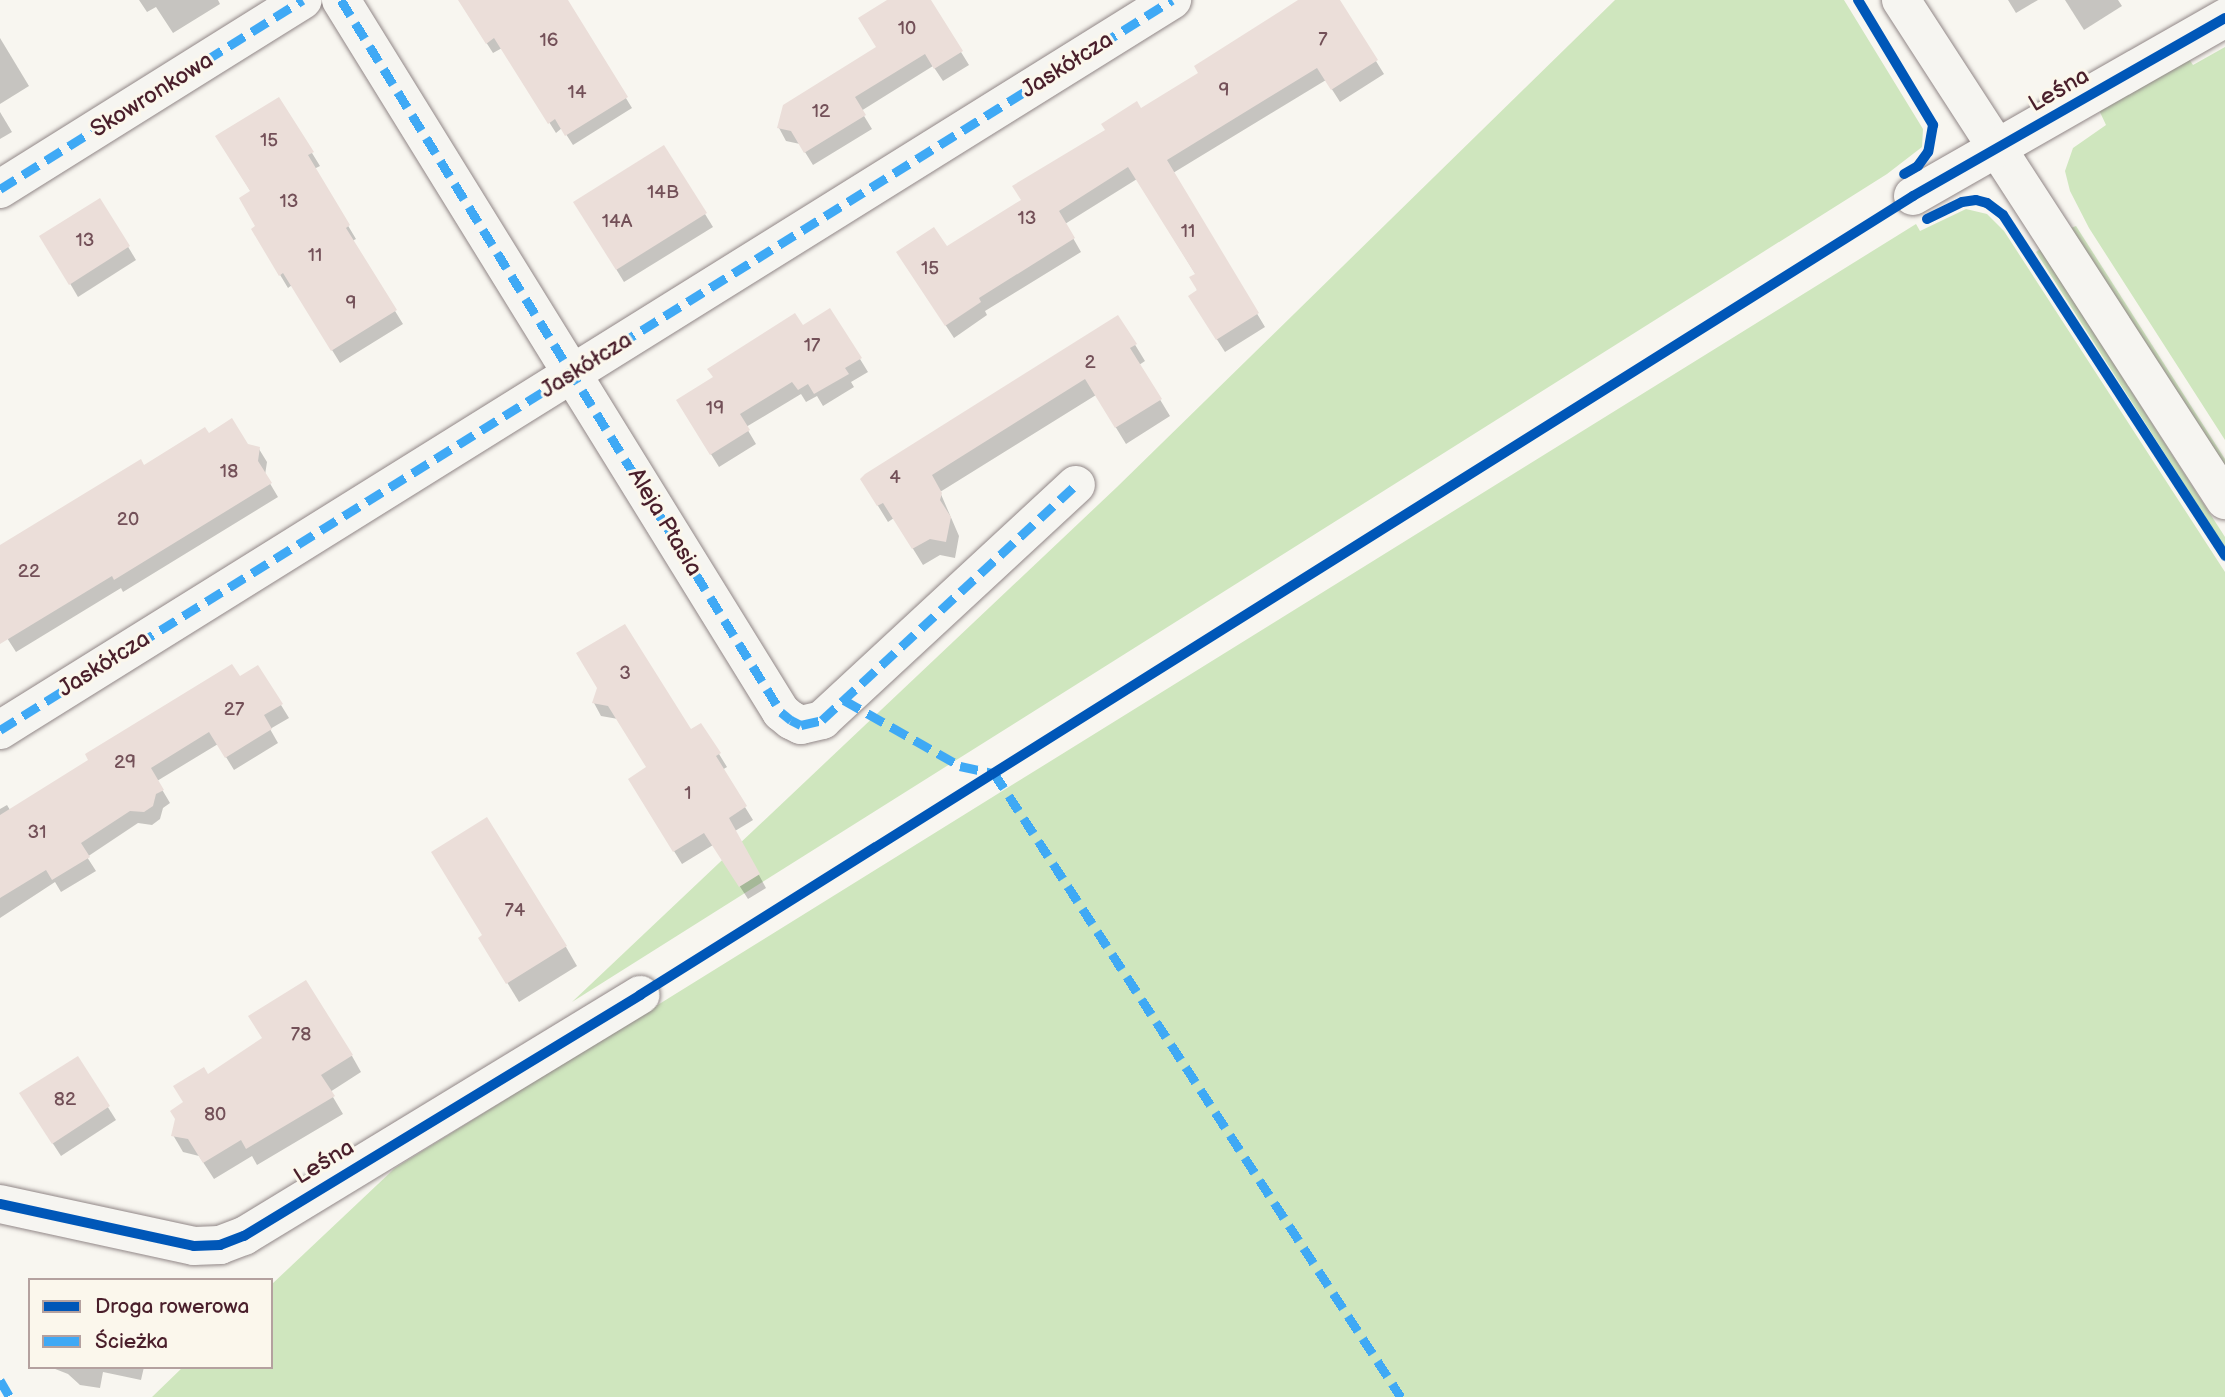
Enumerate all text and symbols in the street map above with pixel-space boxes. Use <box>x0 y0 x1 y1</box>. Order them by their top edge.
house number: 10 <box>898 18 916 40</box>
street label: Jaskółcza <box>1016 26 1118 104</box>
house number: 7 <box>1318 29 1328 51</box>
house number: 16 <box>540 30 558 52</box>
street label: Skowronkowa <box>86 46 218 144</box>
street label: Leśna <box>2024 62 2094 118</box>
house number: 9 <box>1219 80 1229 102</box>
house number: 14 <box>568 82 586 104</box>
house number: 12 <box>812 101 830 123</box>
house number: 15 <box>260 130 278 152</box>
house number: 14B <box>647 182 679 204</box>
house number: 13 <box>279 191 299 213</box>
house number: 13 <box>1017 208 1037 230</box>
house number: 14A <box>602 211 632 233</box>
house number: 11 <box>1181 221 1195 243</box>
house number: 13 <box>75 230 95 252</box>
house number: 11 <box>308 245 322 267</box>
house number: 15 <box>921 258 939 280</box>
house number: 9 <box>346 293 356 315</box>
street label: Jaskółcza <box>535 326 637 404</box>
house number: 17 <box>804 335 820 357</box>
house number: 2 <box>1084 352 1096 374</box>
house number: 19 <box>706 398 724 420</box>
house number: 18 <box>220 461 238 483</box>
street label: Aleja Ptasia <box>622 463 708 581</box>
house number: 4 <box>889 467 901 489</box>
house number: 20 <box>117 509 139 531</box>
house number: 22 <box>18 561 40 583</box>
street label: Jaskółcza <box>53 625 155 703</box>
house number: 3 <box>619 663 631 685</box>
house number: 27 <box>224 699 244 721</box>
house number: 29 <box>114 752 136 774</box>
house number: 1 <box>684 783 692 805</box>
house number: 31 <box>27 822 47 844</box>
house number: 74 <box>505 900 525 922</box>
house number: 78 <box>291 1024 311 1046</box>
house number: 82 <box>54 1089 76 1111</box>
house number: 80 <box>204 1104 226 1126</box>
street label: Leśna <box>289 1133 359 1191</box>
legend <box>28 1278 273 1369</box>
text: Droga rowerowa <box>95 1294 249 1319</box>
text: Ścieżka <box>95 1329 168 1354</box>

